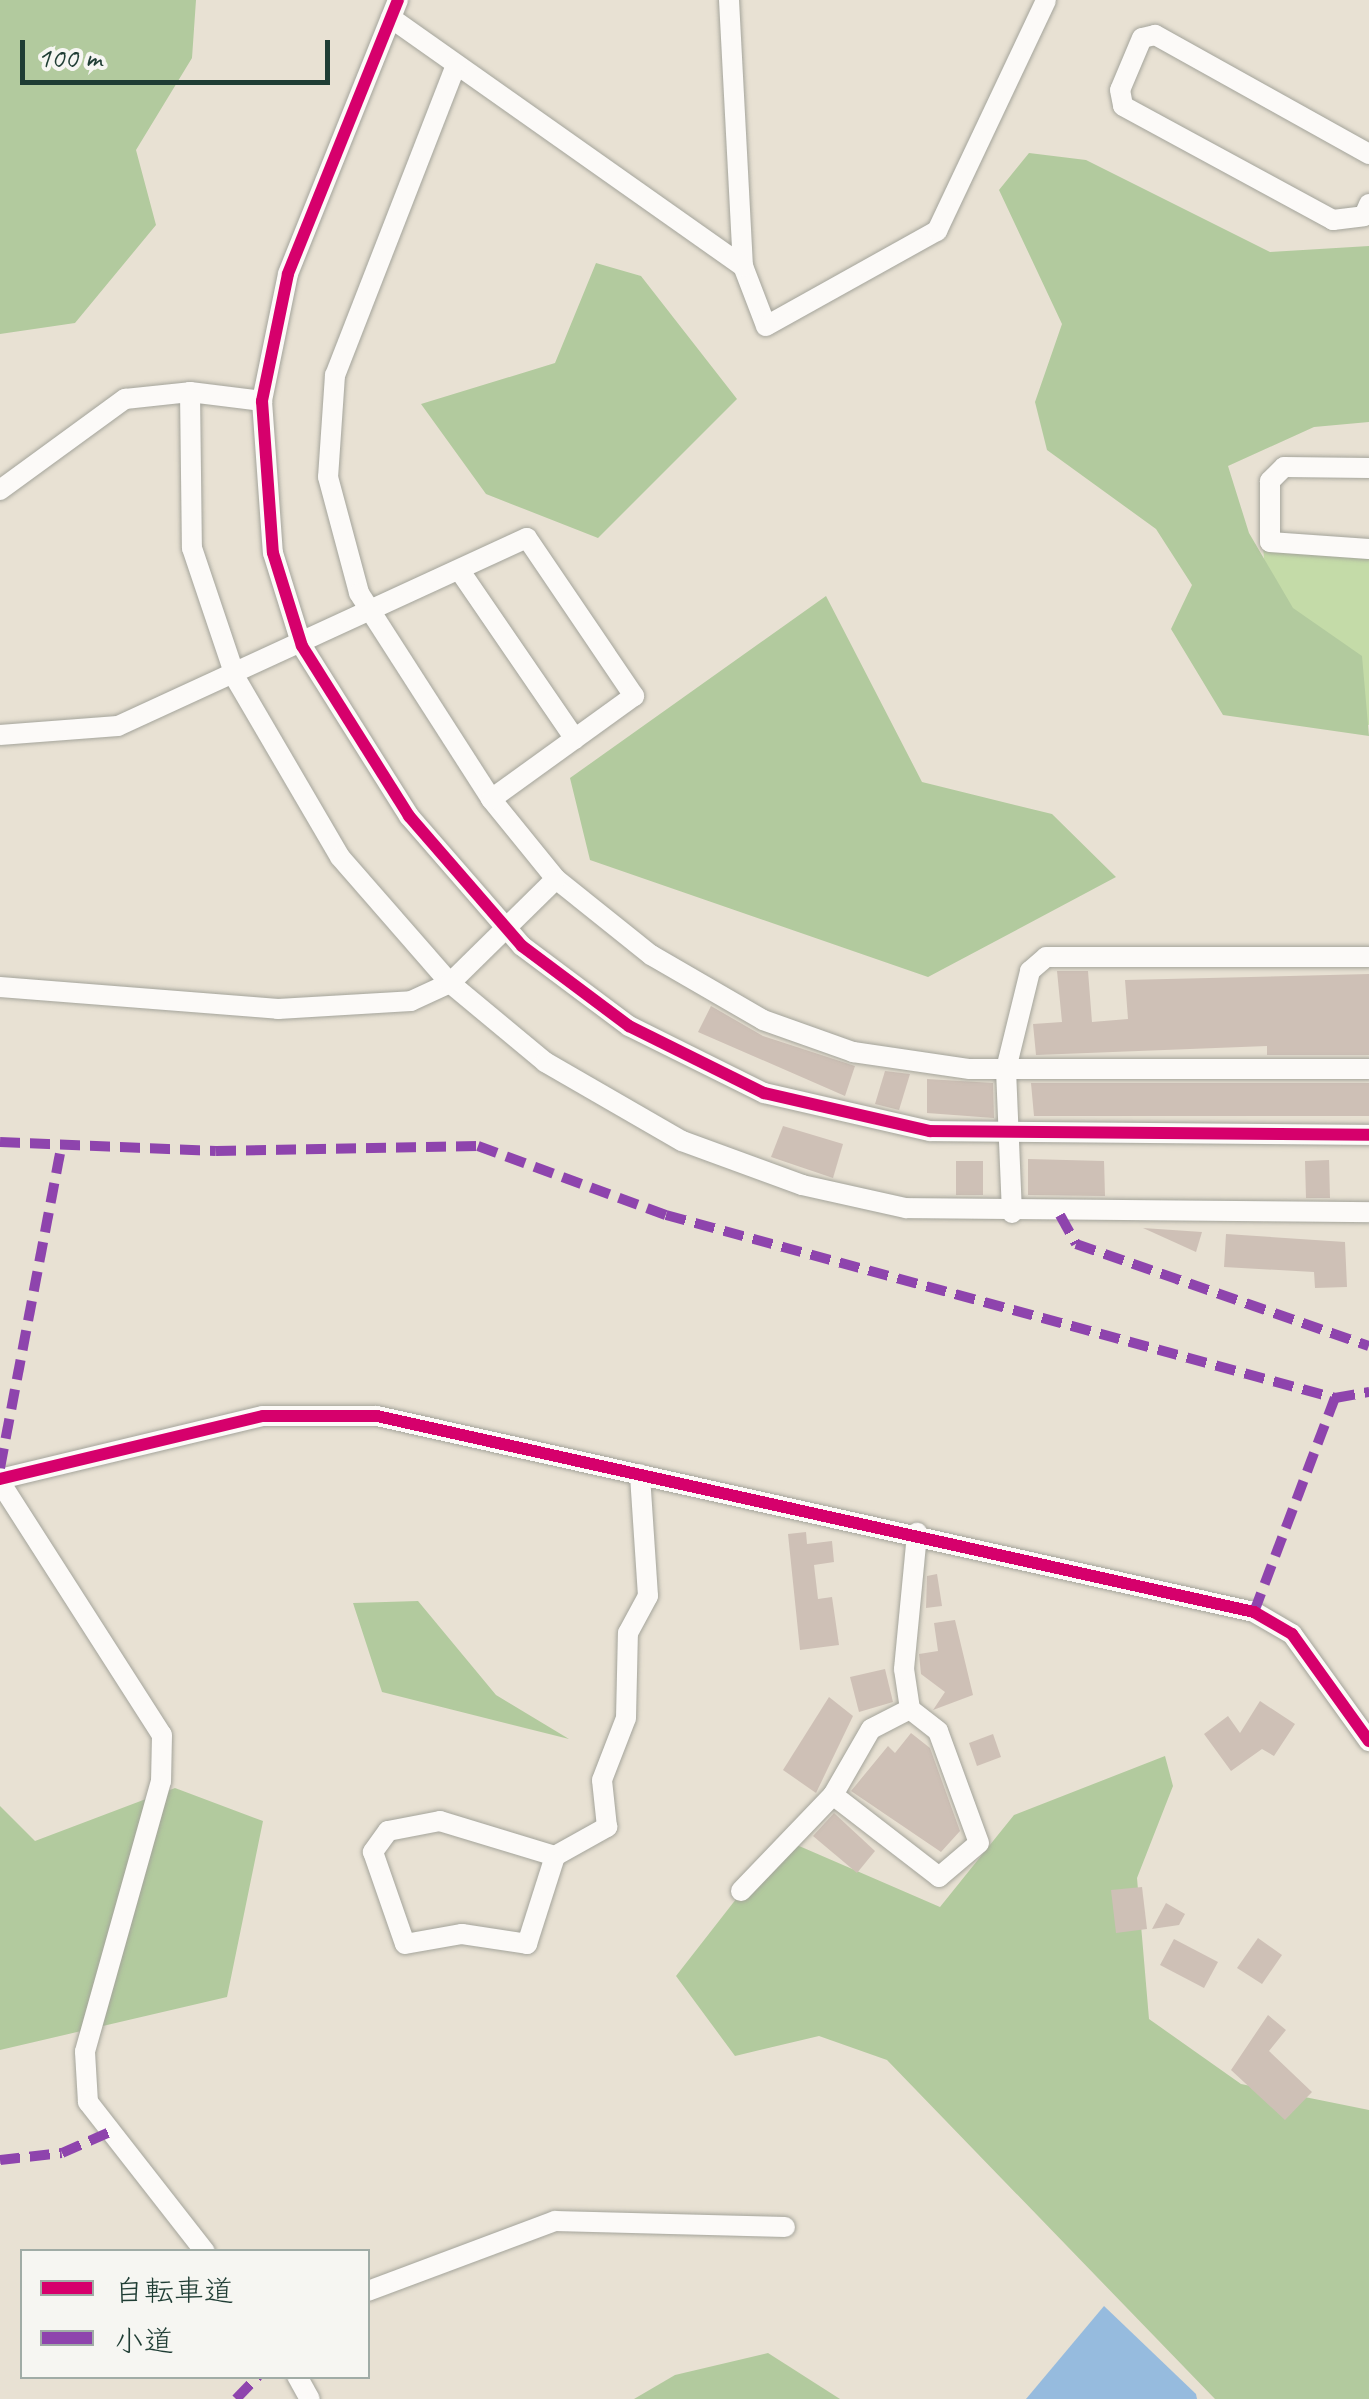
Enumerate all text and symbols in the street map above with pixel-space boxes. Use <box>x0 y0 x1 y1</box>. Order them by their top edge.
scale bar <box>25 20 335 82</box>
text: 100 m <box>37 38 102 76</box>
legend <box>20 2249 370 2379</box>
text: 自転車道 <box>114 2272 234 2310</box>
text: 小道 <box>114 2322 174 2360</box>

